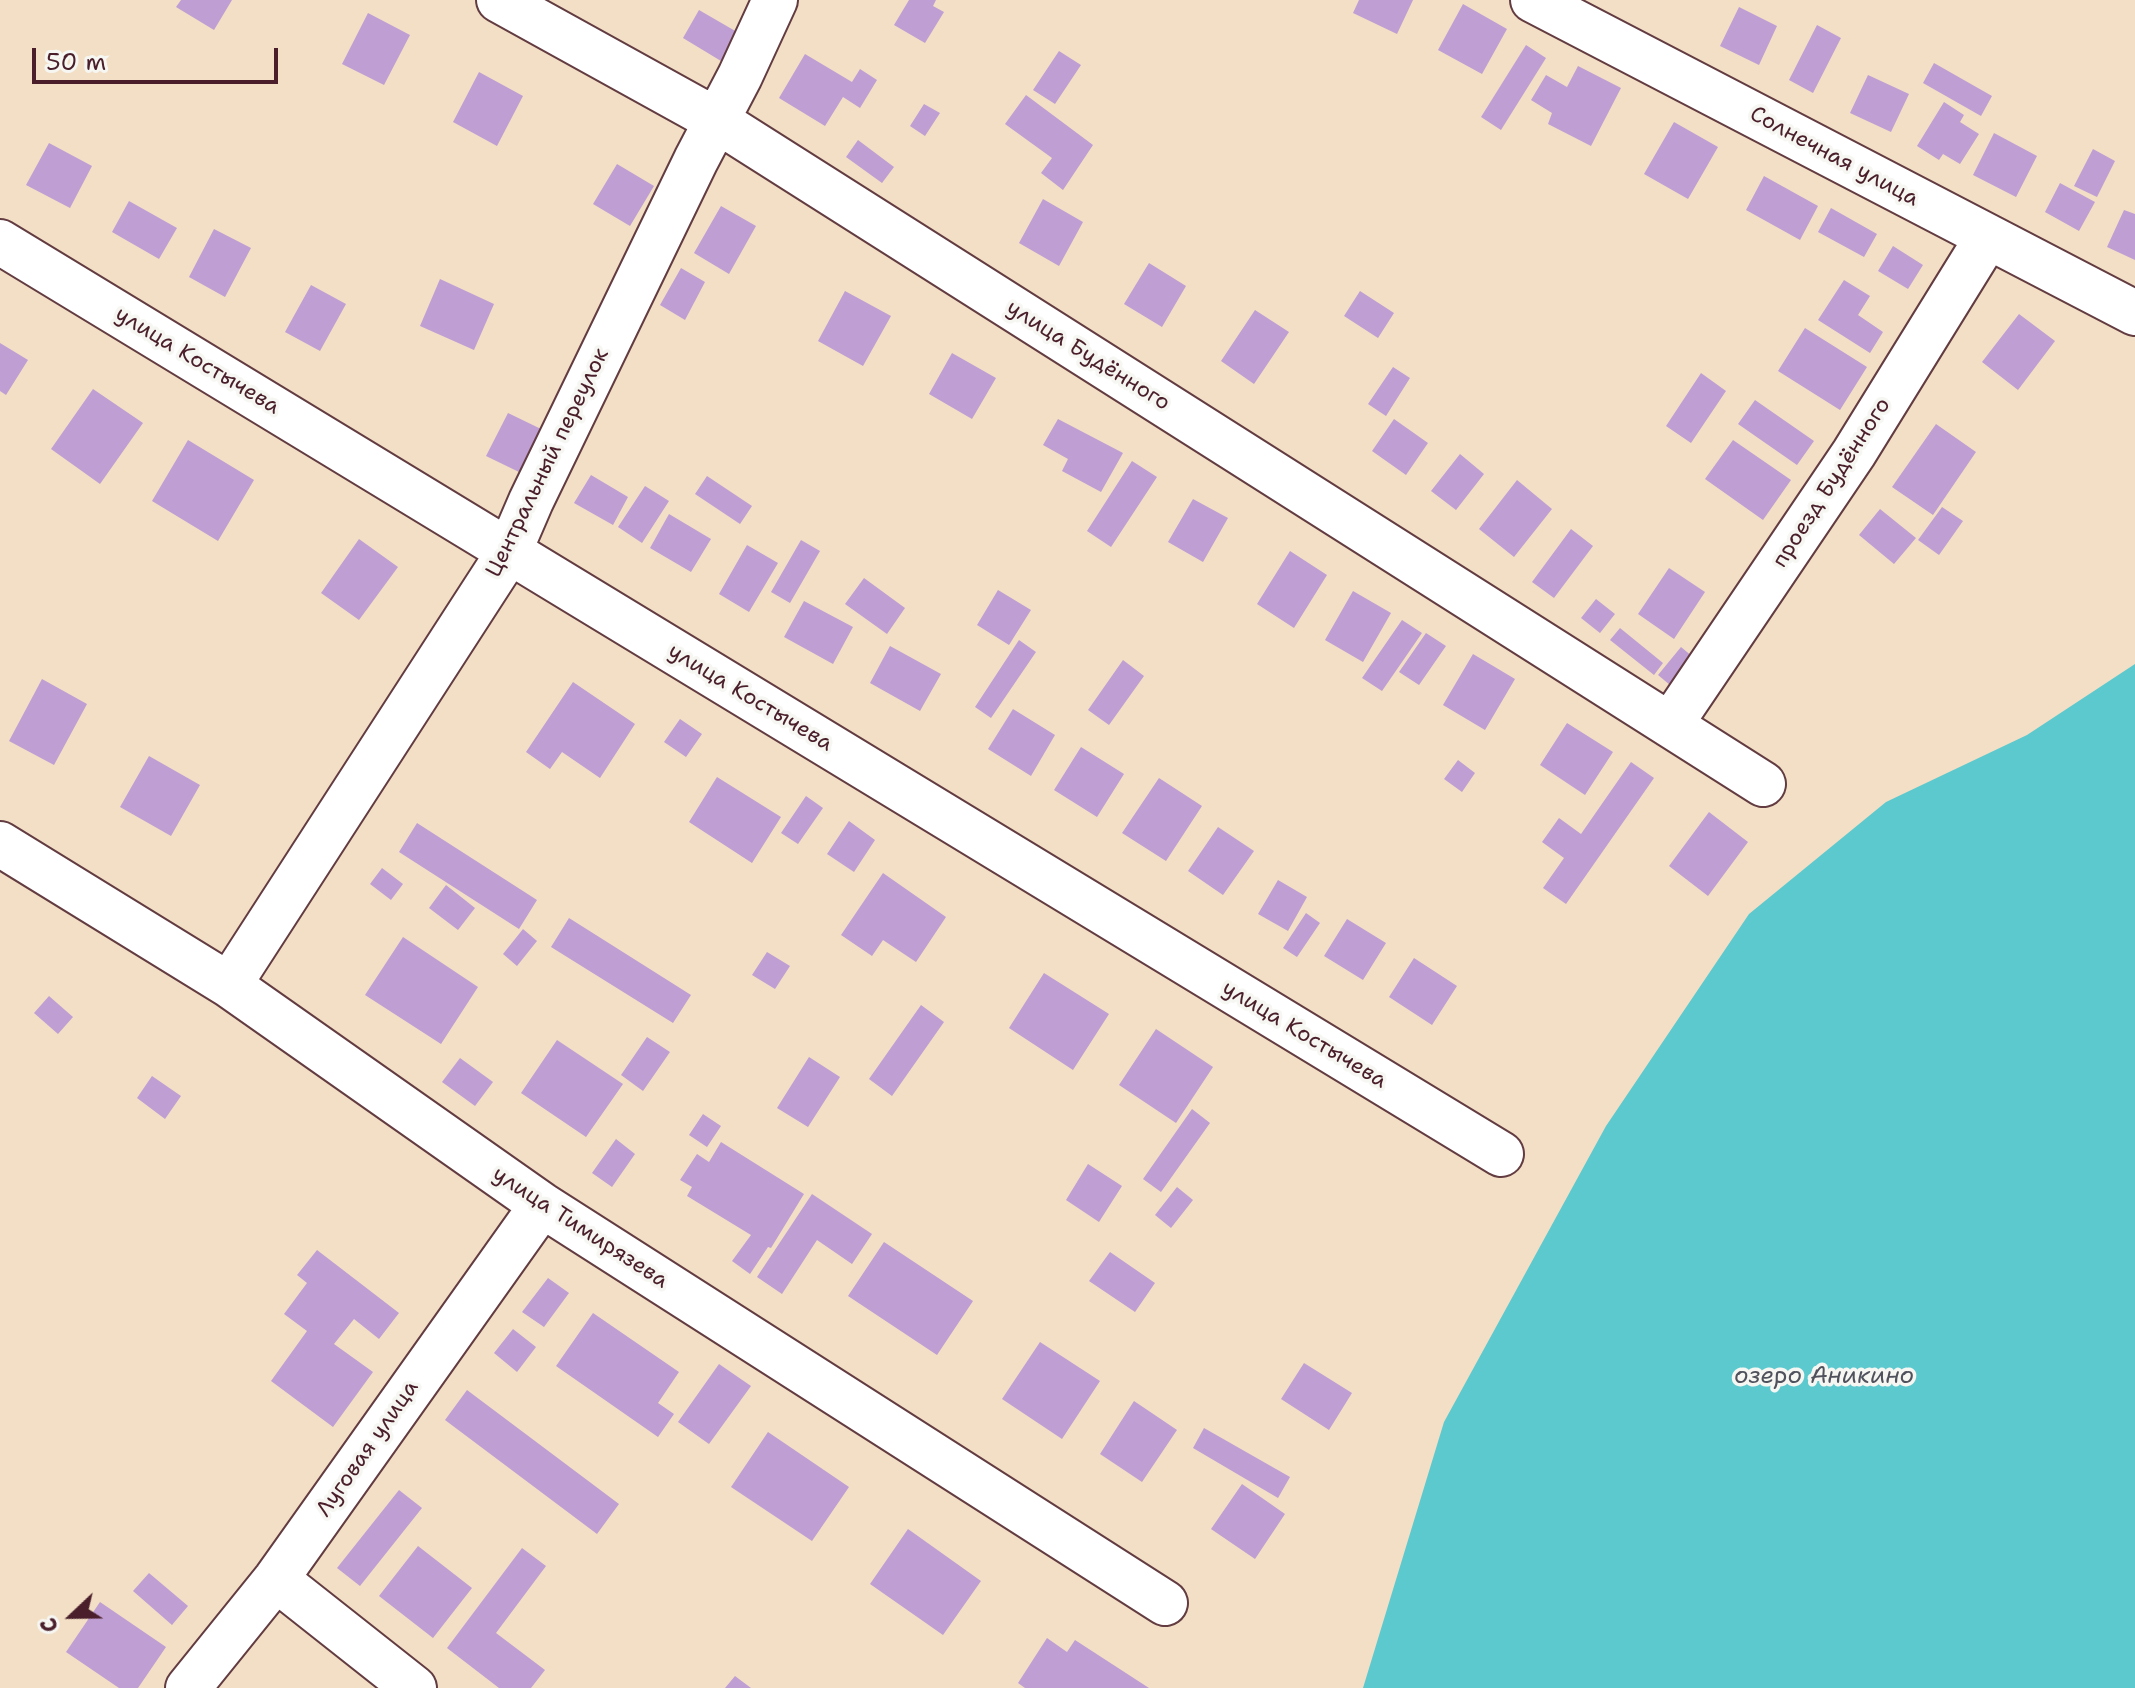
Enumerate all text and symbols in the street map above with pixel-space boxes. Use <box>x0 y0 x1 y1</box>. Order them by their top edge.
scale bar <box>36 32 282 82</box>
text: 50 m <box>46 46 106 78</box>
street label: Солнечная улица <box>1745 101 1923 213</box>
street label: улица Будённого <box>1001 295 1175 417</box>
street label: улица Костычева <box>110 301 284 421</box>
street label: Центральный переулок <box>481 344 615 582</box>
street label: проезд Будённого <box>1767 393 1897 573</box>
street label: улица Костычева <box>663 638 837 758</box>
street label: улица Костычева <box>1217 975 1391 1095</box>
street label: улица Тимирязева <box>487 1161 673 1295</box>
water label: озеро Аникино <box>1734 1363 1914 1391</box>
street label: Луговая улица <box>311 1376 425 1522</box>
north arrow <box>32 1576 112 1656</box>
text: С <box>33 1613 65 1637</box>

